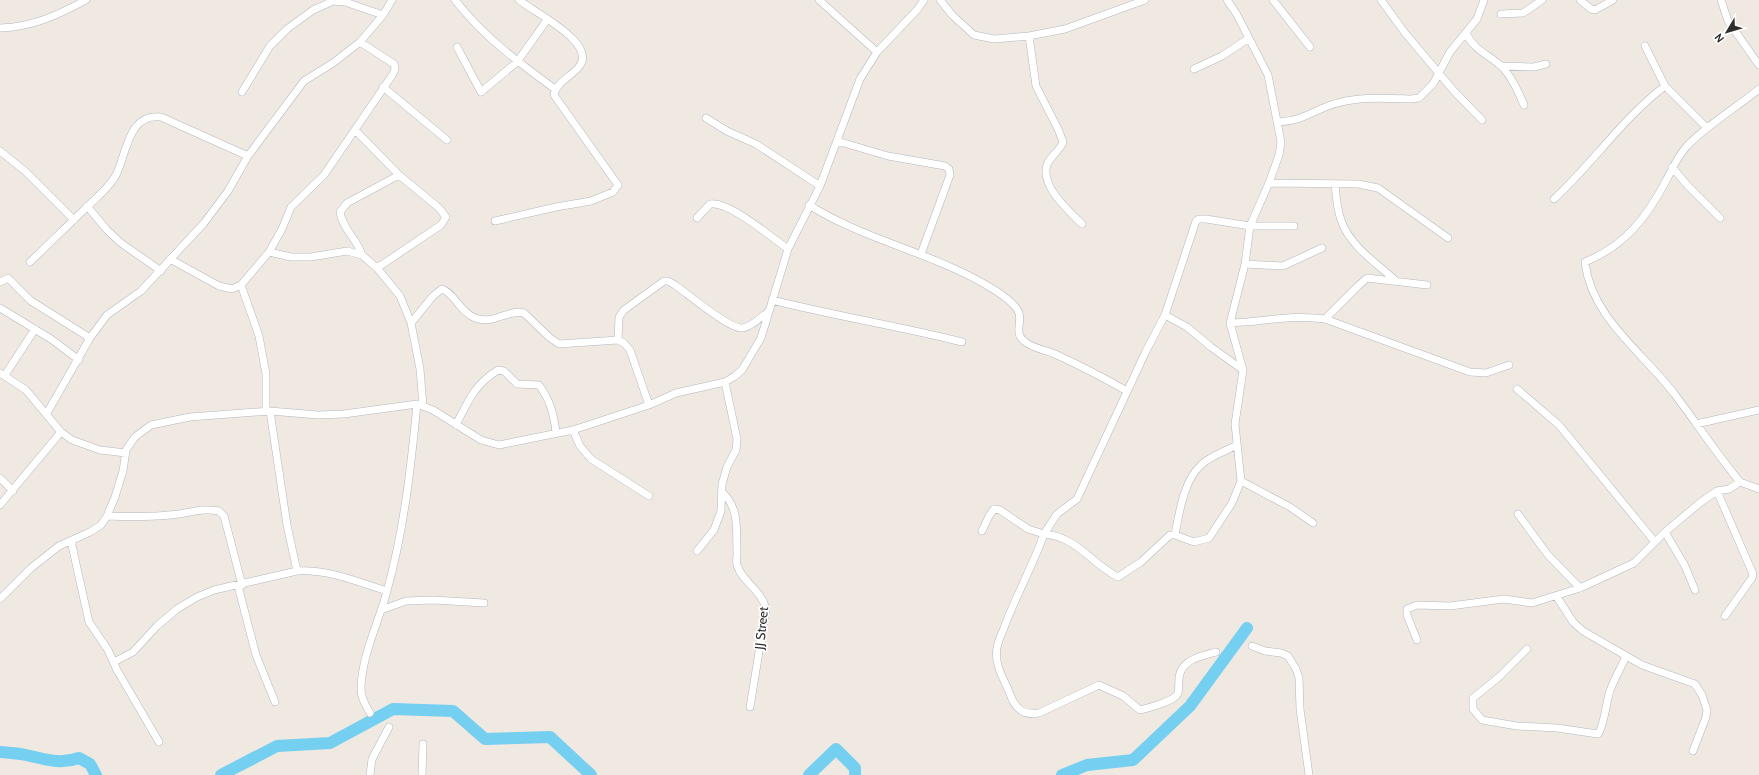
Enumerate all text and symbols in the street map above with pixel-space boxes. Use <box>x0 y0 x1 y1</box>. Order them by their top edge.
north arrow <box>1707 12 1747 52</box>
text: N <box>1711 31 1727 46</box>
street label: JJ Street <box>751 605 771 651</box>

